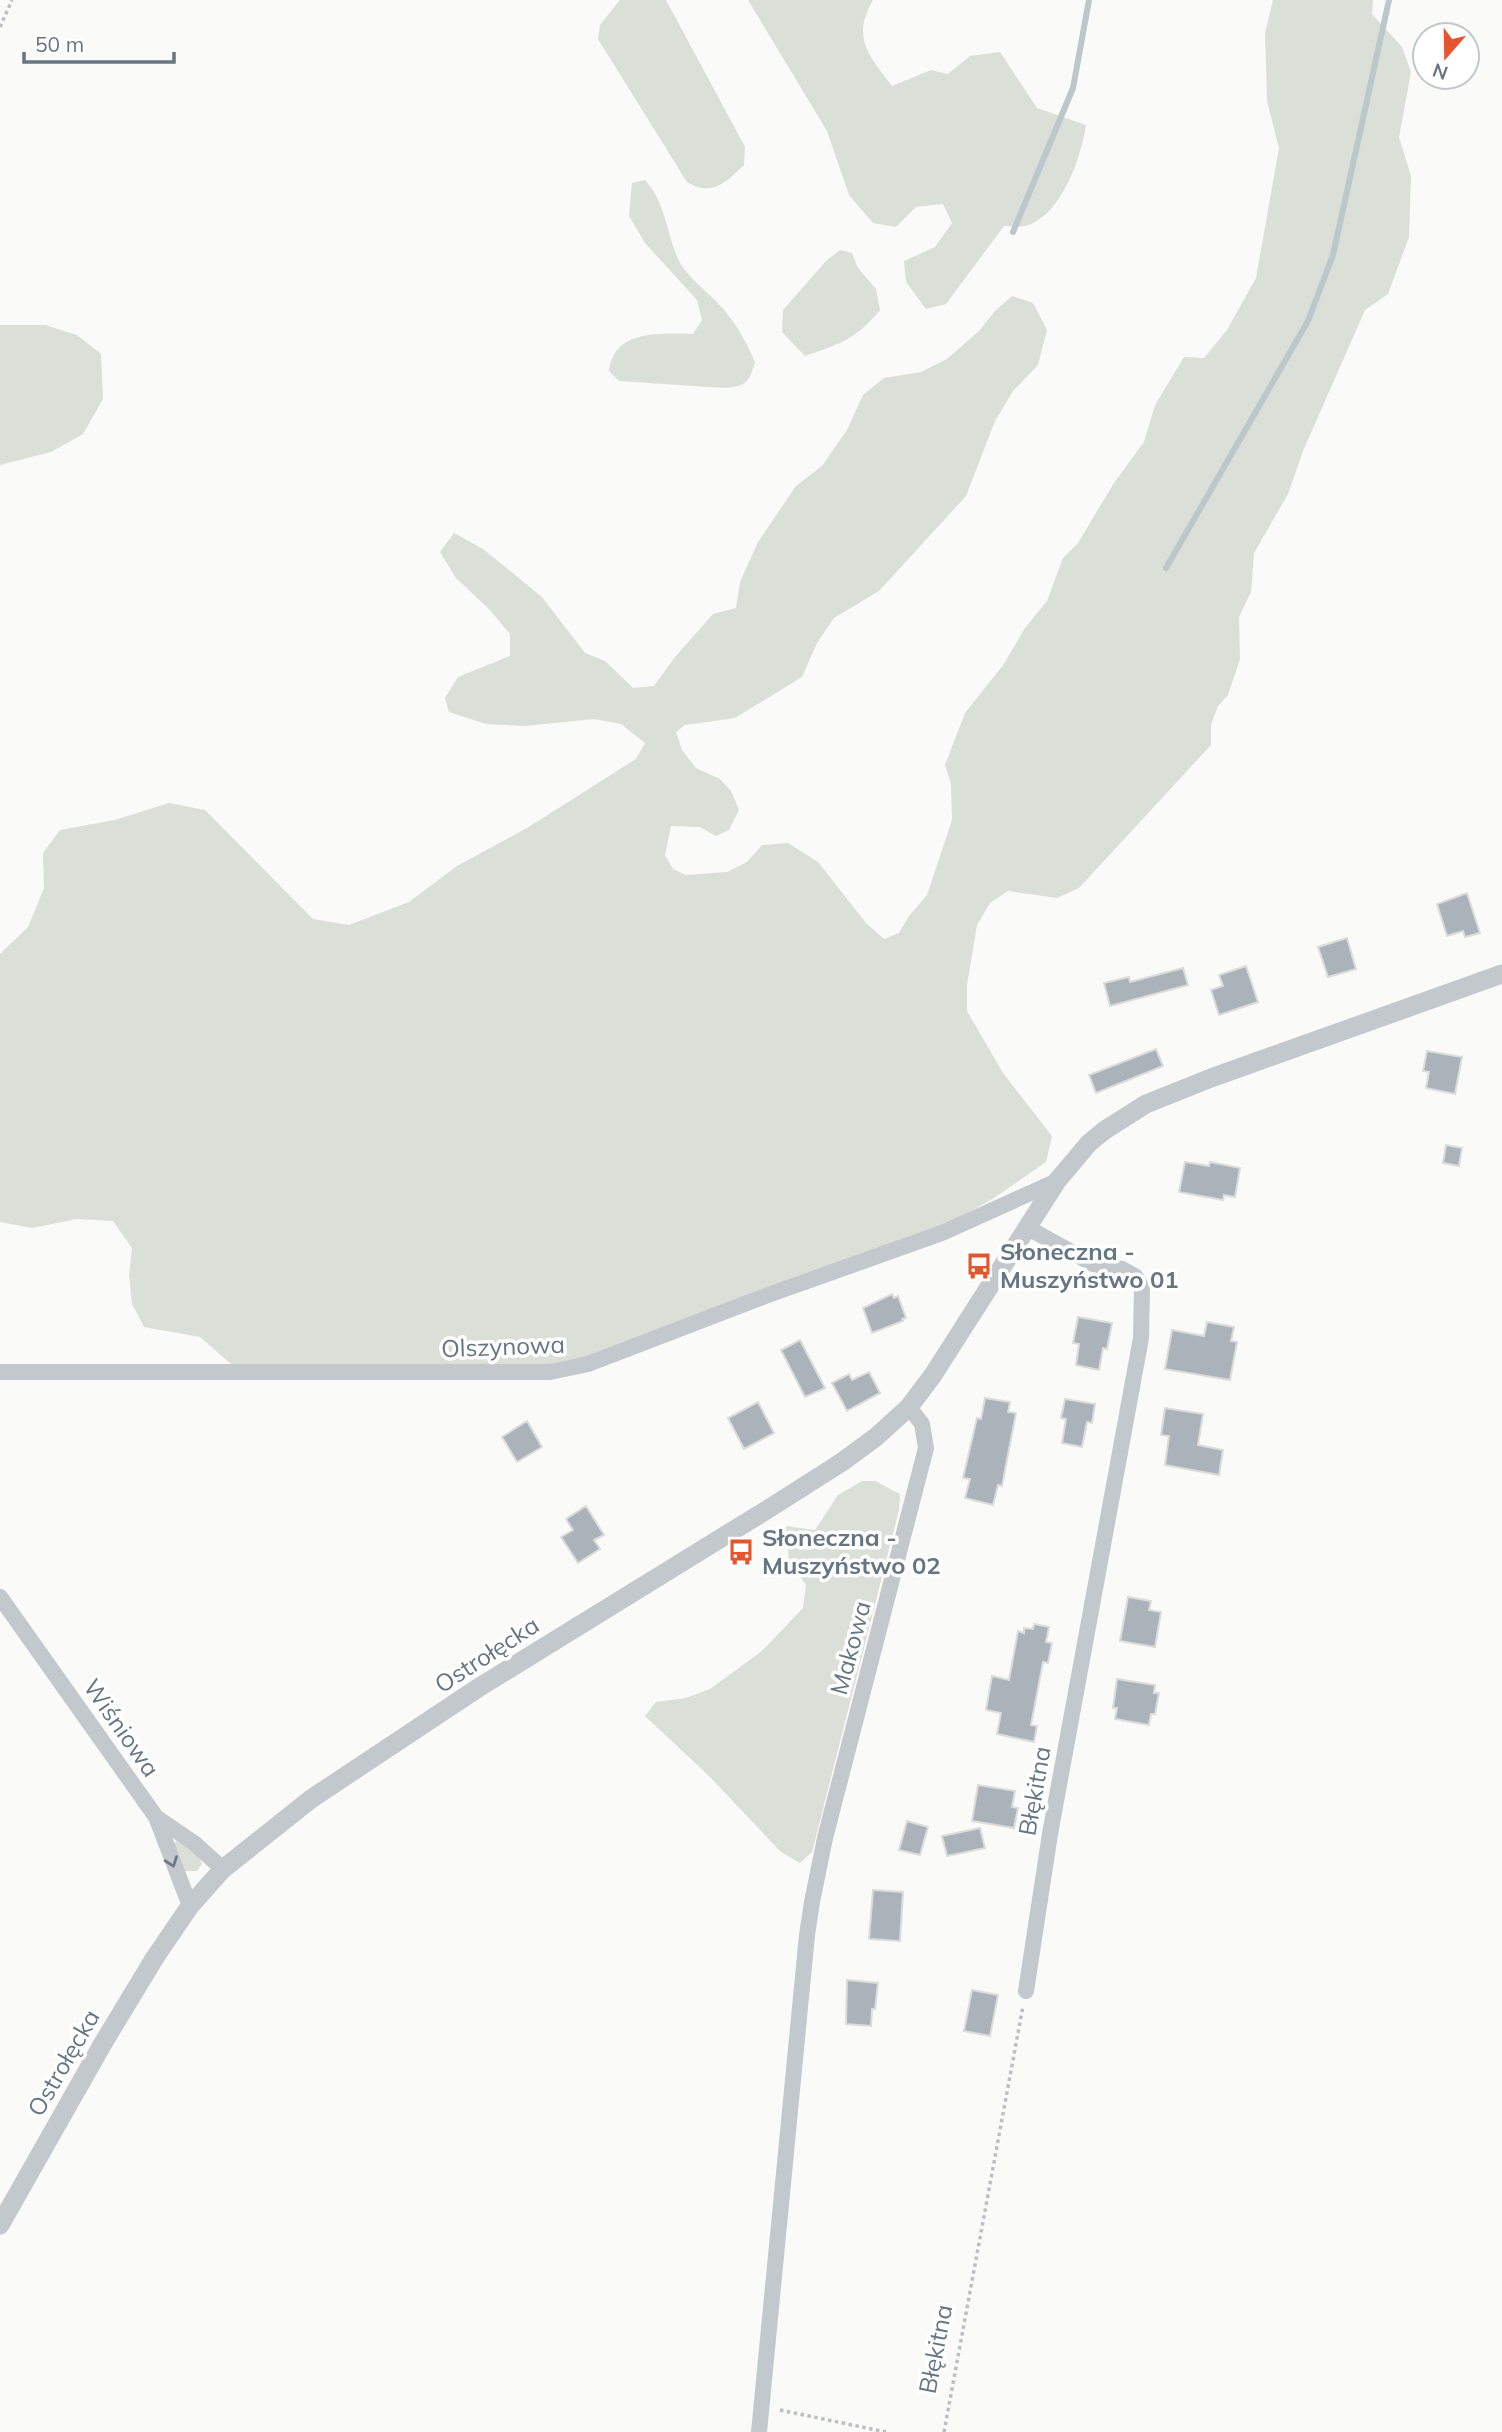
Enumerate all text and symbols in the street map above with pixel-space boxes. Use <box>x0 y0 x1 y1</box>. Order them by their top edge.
scale bar <box>24 21 175 65</box>
north arrow <box>1411 21 1481 91</box>
text: 50 m <box>35 31 84 57</box>
text: N <box>1429 58 1451 86</box>
place label: Słoneczna - Muszyństwo 01 <box>1000 1236 1179 1294</box>
bus stop icon: Słoneczna - Muszyństwo 01 <box>964 1251 994 1281</box>
street label: Olszynowa <box>441 1329 565 1363</box>
place label: Słoneczna - Muszyństwo 02 <box>762 1522 941 1580</box>
bus stop icon: Słoneczna - Muszyństwo 02 <box>726 1537 756 1567</box>
street label: Makowa <box>823 1598 877 1698</box>
street label: Ostrołęcka <box>429 1609 544 1699</box>
street label: Wiśniowa <box>77 1673 166 1782</box>
street label: Błękitna <box>1011 1744 1057 1838</box>
one-way arrow <box>164 1855 178 1867</box>
street label: Ostrołęcka <box>21 2004 106 2121</box>
street label: Błękitna <box>912 2302 958 2396</box>

